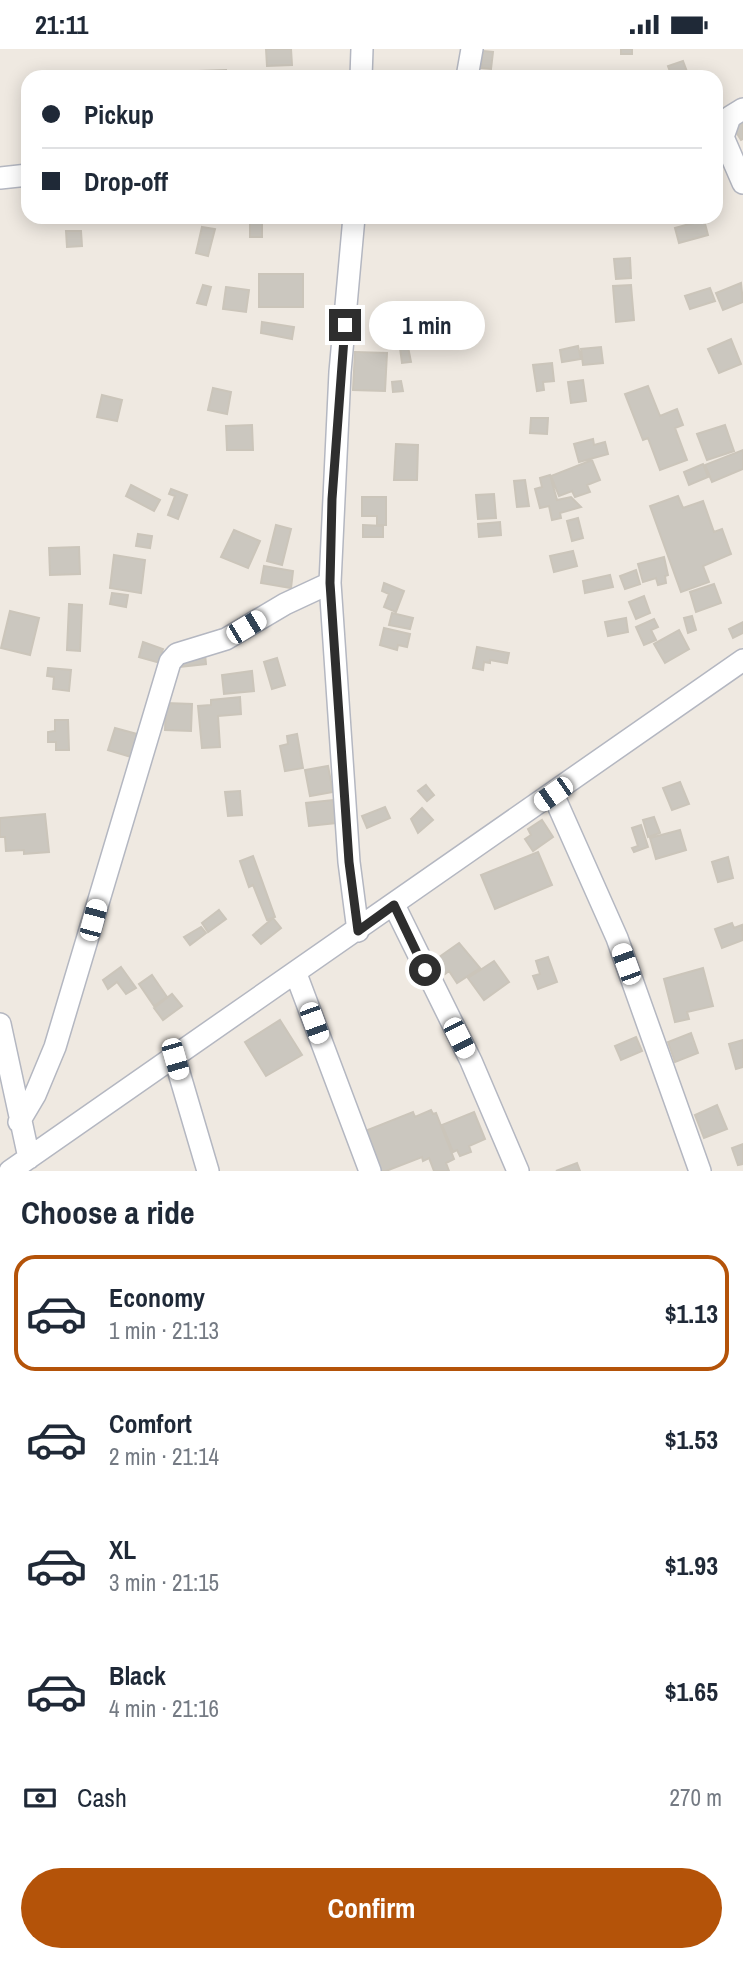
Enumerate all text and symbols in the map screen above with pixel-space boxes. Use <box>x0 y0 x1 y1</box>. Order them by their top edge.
text: 21:11 <box>35 7 88 42</box>
text: Pickup <box>84 97 154 132</box>
text: Drop-off <box>84 164 168 199</box>
callout: 1 min <box>370 301 485 349</box>
route end <box>329 309 361 341</box>
text: 1 min <box>402 310 452 341</box>
car <box>223 607 270 647</box>
car <box>530 773 577 815</box>
car <box>78 897 109 943</box>
car <box>609 941 644 987</box>
route start <box>409 954 441 986</box>
car <box>297 1000 332 1046</box>
car <box>441 1015 478 1061</box>
car <box>160 1036 191 1082</box>
text: Choose a ride <box>21 1191 195 1234</box>
text: Economy <box>109 1280 205 1315</box>
icon: car <box>25 1282 88 1345</box>
text: $1.13 <box>665 1296 718 1331</box>
text: 1 min · 21:13 <box>109 1315 219 1346</box>
text: Comfort <box>109 1406 192 1441</box>
icon: car <box>25 1408 88 1471</box>
text: $1.53 <box>665 1422 718 1457</box>
text: 2 min · 21:14 <box>109 1441 219 1472</box>
text: XL <box>109 1532 136 1567</box>
icon: car <box>25 1534 88 1597</box>
text: $1.93 <box>665 1548 718 1583</box>
text: 3 min · 21:15 <box>109 1567 219 1598</box>
text: Black <box>109 1658 166 1693</box>
icon: car <box>25 1660 88 1723</box>
text: $1.65 <box>665 1674 718 1709</box>
text: 4 min · 21:16 <box>109 1693 219 1724</box>
icon: cash <box>21 1779 59 1817</box>
text: Cash <box>77 1780 127 1815</box>
text: 270 m <box>670 1782 722 1813</box>
button: Confirm <box>21 1868 722 1948</box>

